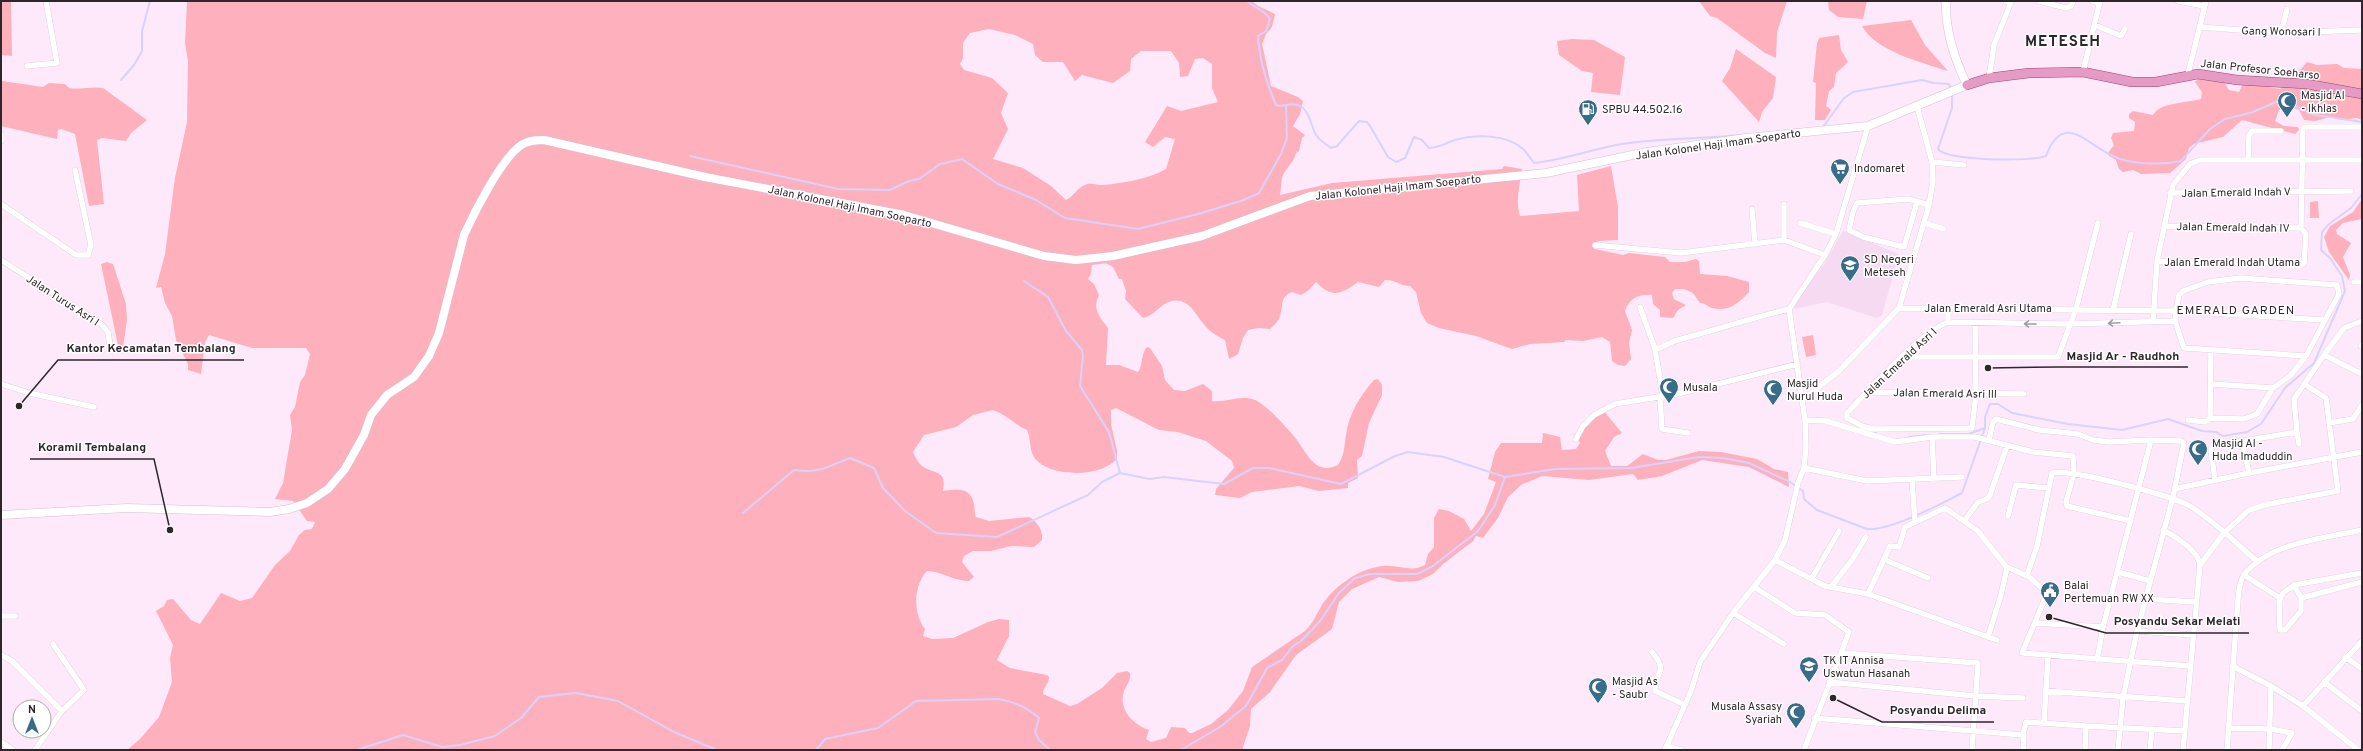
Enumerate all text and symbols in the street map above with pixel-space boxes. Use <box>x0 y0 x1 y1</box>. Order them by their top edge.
street label: Gang Wonosari I <box>2241 24 2321 40</box>
district label: METESEH <box>2025 33 2101 52</box>
street label: Jalan Profesor Soeharso <box>2200 57 2320 83</box>
place label: Masjid Al - Ikhlas <box>2301 89 2345 116</box>
mosque icon: Masjid Al - Ikhlas <box>2276 90 2298 118</box>
fuel station icon: SPBU 44.502.16 <box>1577 98 1599 126</box>
place label: SPBU 44.502.16 <box>1602 103 1683 117</box>
street label: Jalan Kolonel Haji Imam Soeparto <box>1635 126 1802 164</box>
supermarket icon: Indomaret <box>1829 157 1851 185</box>
place label: Indomaret <box>1854 162 1905 176</box>
street label: Jalan Kolonel Haji Imam Soeparto <box>1314 172 1482 204</box>
street label: Jalan Kolonel Haji Imam Soeparto <box>767 183 933 231</box>
street label: Jalan Emerald Indah V <box>2181 185 2291 201</box>
street label: Jalan Emerald Indah IV <box>2176 220 2290 236</box>
place label: SD Negeri Meteseh <box>1864 253 1914 280</box>
school or university icon: SD Negeri Meteseh <box>1839 254 1861 282</box>
street label: Jalan Emerald Indah Utama <box>2164 256 2300 270</box>
street label: Jalan Turus Asri I <box>23 272 102 330</box>
street label: Jalan Emerald Asri Utama <box>1924 302 2052 316</box>
district label: EMERALD GARDEN <box>2177 303 2295 319</box>
one-way arrow <box>2108 319 2121 327</box>
one-way arrow <box>2024 320 2037 327</box>
street label: Jalan Emerald Asri I <box>1859 325 1940 402</box>
callout: Kantor Kecamatan Tembalang <box>58 336 244 360</box>
text: Kantor Kecamatan Tembalang <box>66 341 236 357</box>
callout: Masjid Ar - Raudhoh <box>2058 343 2188 367</box>
text: Masjid Ar - Raudhoh <box>2067 349 2179 365</box>
mosque icon: Musala <box>1658 376 1680 404</box>
place label: Masjid Nurul Huda <box>1787 377 1843 404</box>
mosque icon: Masjid Nurul Huda <box>1762 378 1784 406</box>
place label: Musala <box>1683 381 1718 395</box>
street label: Jalan Emerald Asri III <box>1893 386 1997 402</box>
callout: Koramil Tembalang <box>30 435 154 459</box>
place label: Masjid Al - Huda Imaduddin <box>2212 437 2293 464</box>
mosque icon: Masjid Al - Huda Imaduddin <box>2187 438 2209 466</box>
text: Koramil Tembalang <box>38 440 146 456</box>
place label: Balai Pertemuan RW XX <box>2064 579 2154 606</box>
public building icon: Balai Pertemuan RW XX <box>2039 580 2061 608</box>
callout: Posyandu Sekar Melati <box>2106 609 2249 633</box>
text: Posyandu Sekar Melati <box>2114 614 2240 630</box>
place label: TK IT Annisa Uswatun Hasanah <box>1823 654 1910 681</box>
school or university icon: TK IT Annisa Uswatun Hasanah <box>1798 655 1820 683</box>
place label: Masjid As - Saubr <box>1612 675 1658 702</box>
mosque icon: Masjid As - Saubr <box>1587 676 1609 704</box>
callout: Posyandu Delima <box>1882 698 1994 722</box>
north arrow <box>12 699 52 739</box>
place label: Musala Assasy Syariah <box>1711 700 1782 727</box>
mosque icon: Musala Assasy Syariah <box>1785 701 1807 729</box>
text: N <box>28 703 36 717</box>
text: Posyandu Delima <box>1890 703 1986 719</box>

